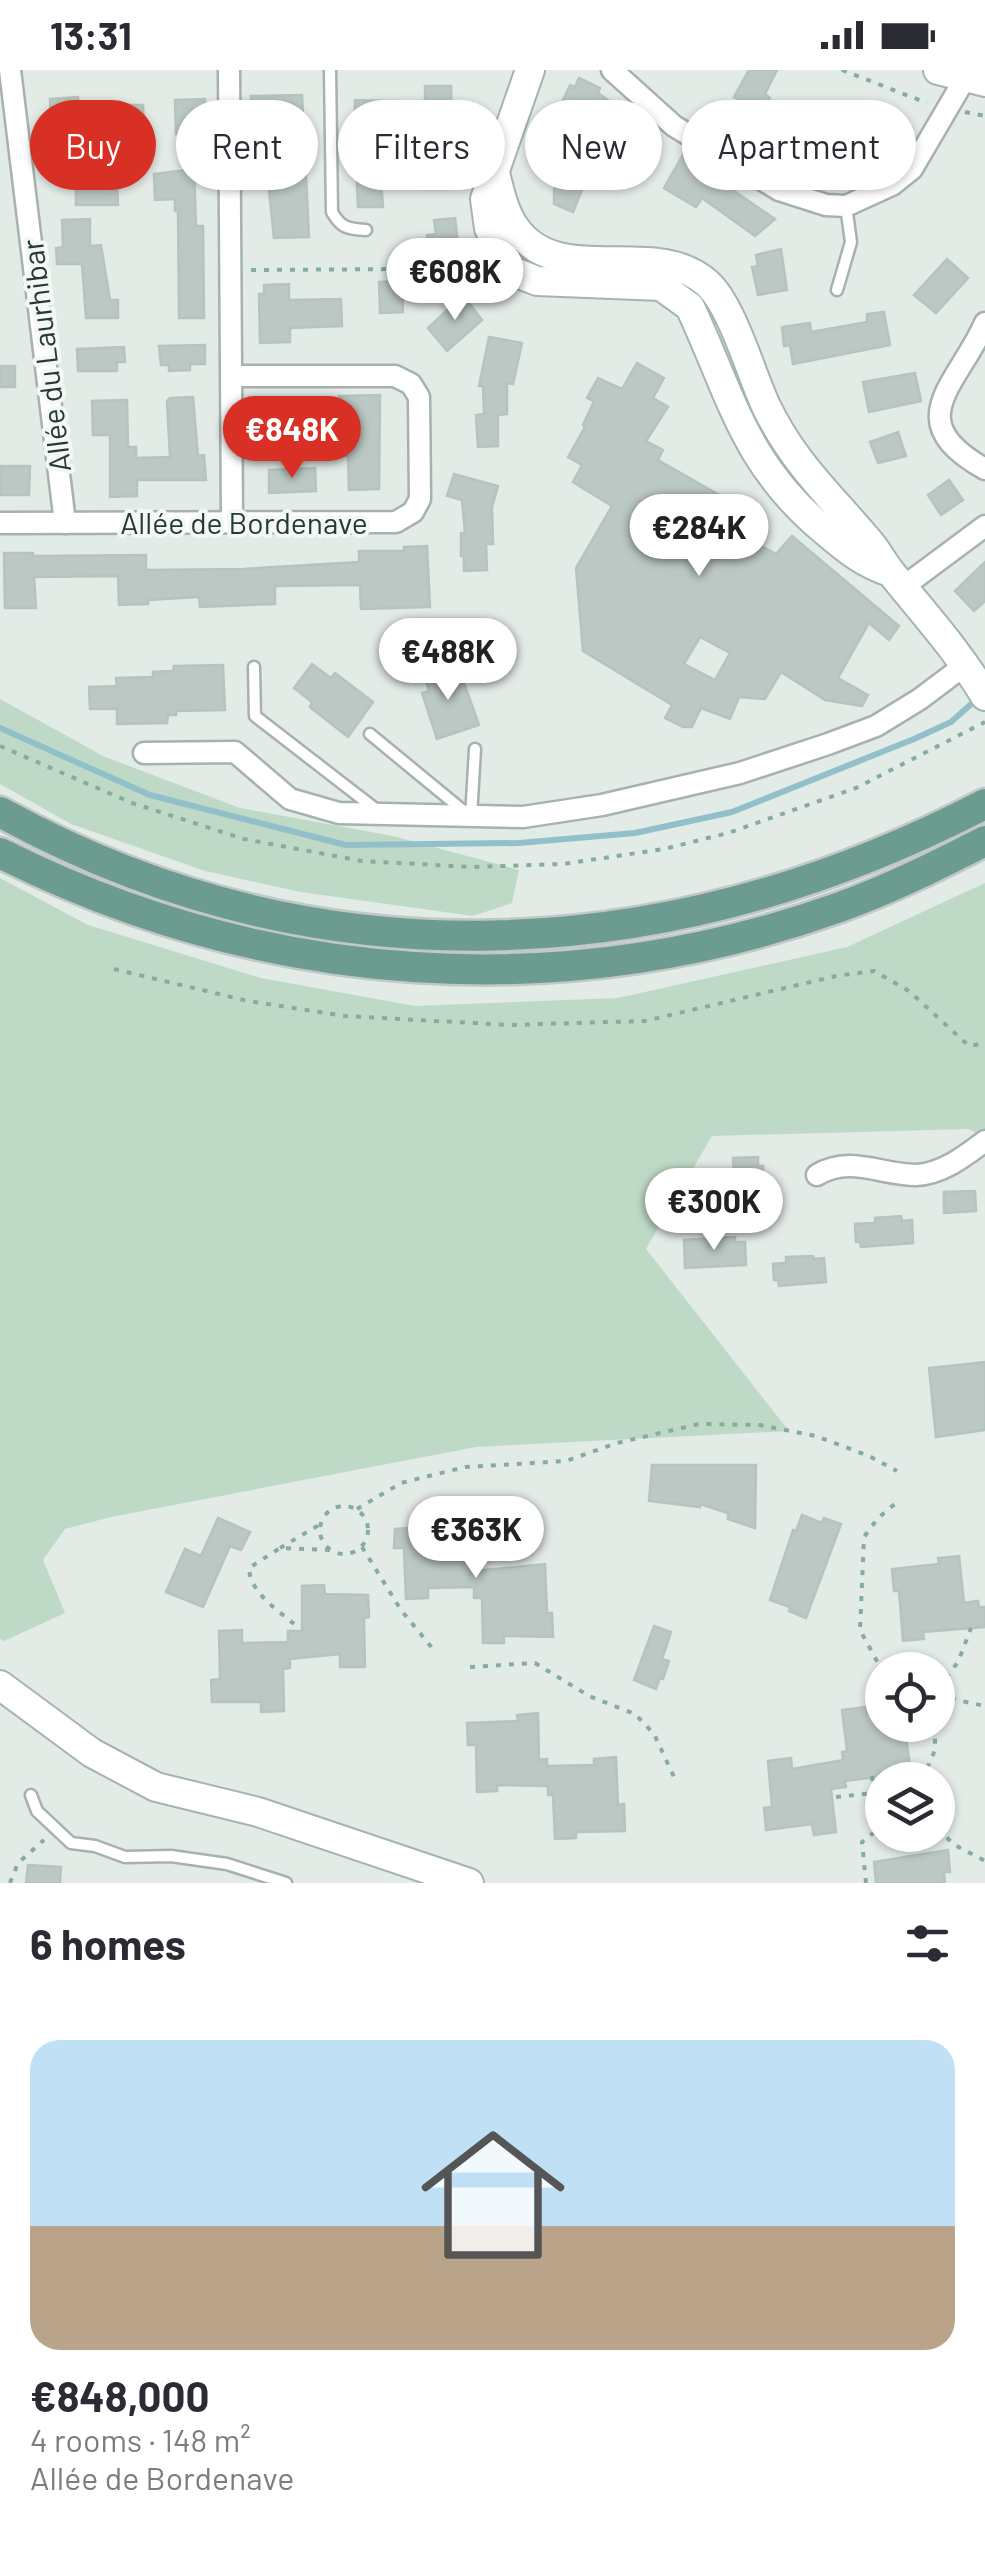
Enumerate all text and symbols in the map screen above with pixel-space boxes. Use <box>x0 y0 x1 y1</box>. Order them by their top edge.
text: 13:31 <box>50 12 132 58</box>
chip: Buy <box>30 100 156 190</box>
chip: Rent <box>176 100 318 190</box>
chip: Filters <box>338 100 505 190</box>
chip: New <box>525 100 662 190</box>
chip: Apartment <box>682 100 916 190</box>
street label: Allée du Laurhibar <box>13 237 77 474</box>
pin: €608K <box>385 238 525 323</box>
text: €608K <box>408 251 502 289</box>
pin: €848K <box>222 396 362 481</box>
text: €848K <box>245 409 339 447</box>
pin: €284K <box>629 494 769 579</box>
street label: Allée de Bordenave <box>120 504 368 540</box>
text: €284K <box>652 507 746 545</box>
pin: €488K <box>378 618 518 703</box>
text: €488K <box>401 631 495 669</box>
pin: €300K <box>644 1168 784 1253</box>
text: €300K <box>667 1181 761 1219</box>
pin: €363K <box>406 1496 546 1581</box>
text: €363K <box>430 1509 522 1547</box>
map controls <box>865 1652 955 1852</box>
button: locate <box>865 1652 955 1742</box>
button: layers <box>865 1762 955 1852</box>
icon: filters <box>900 1916 955 1971</box>
text: 6 homes <box>30 1918 186 1968</box>
icon: home <box>403 2105 583 2285</box>
text: €848,000 <box>30 2370 209 2420</box>
text: 4 rooms · 148 m² <box>30 2420 251 2458</box>
text: Allée de Bordenave <box>30 2458 294 2496</box>

